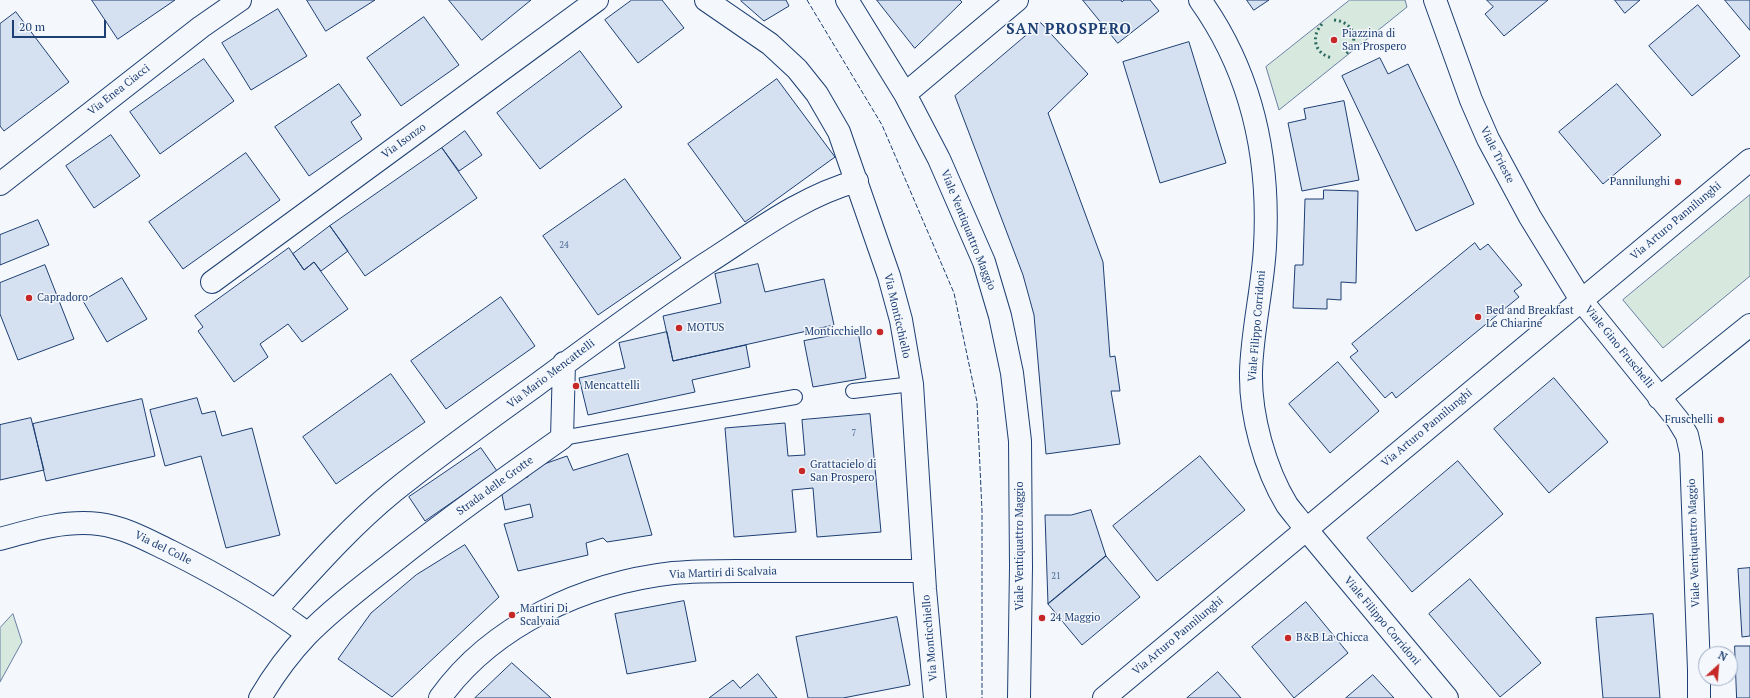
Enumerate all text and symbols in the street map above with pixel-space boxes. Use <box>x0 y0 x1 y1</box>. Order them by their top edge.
scale bar <box>14 12 108 38</box>
text: 20 m <box>19 19 45 34</box>
district label: SAN PROSPERO <box>1006 21 1132 39</box>
place label: Piazzina di San Prospero <box>1342 27 1406 53</box>
marker: Piazzina di San Prospero <box>1329 35 1339 45</box>
street label: Via Enea Ciacci <box>85 62 153 118</box>
street label: Via Isonzo <box>379 120 429 162</box>
street label: Viale Trieste <box>1477 124 1517 186</box>
street label: Viale Ventiquattro Maggio <box>938 168 998 292</box>
place label: Pannilunghi <box>1610 175 1670 189</box>
marker: Pannilunghi <box>1673 177 1683 187</box>
street label: Via Arturo Pannilunghi <box>1628 179 1724 263</box>
house number: 24 <box>559 240 569 250</box>
street label: Viale Filippo Corridoni <box>1246 270 1268 382</box>
street label: Via Monticchiello <box>881 272 913 360</box>
place label: Capradoro <box>37 291 88 305</box>
marker: Capradoro <box>24 293 34 303</box>
street label: Viale Gino Fruschelli <box>1582 303 1656 391</box>
place label: Bed and Breakfast Le Chiarine <box>1486 304 1574 330</box>
marker: Bed and Breakfast Le Chiarine <box>1473 312 1483 322</box>
place label: MOTUS <box>687 321 725 335</box>
marker: MOTUS <box>674 323 684 333</box>
place label: Monticchiello <box>804 325 872 339</box>
marker: Monticchiello <box>875 327 885 337</box>
street label: Via Mario Mencattelli <box>505 337 597 411</box>
place label: Mencattelli <box>584 379 640 393</box>
marker: Mencattelli <box>571 381 581 391</box>
street label: Via Arturo Pannilunghi <box>1379 386 1475 470</box>
place label: Fruschelli <box>1665 413 1713 427</box>
marker: Fruschelli <box>1716 415 1726 425</box>
house number: 7 <box>852 428 856 438</box>
street label: Strada delle Grotte <box>454 454 536 518</box>
place label: Grattacielo di San Prospero <box>810 458 877 484</box>
marker: Grattacielo di San Prospero <box>797 466 807 476</box>
street label: Viale Ventiquattro Maggio <box>1685 478 1703 608</box>
street label: Viale Ventiquattro Maggio <box>1013 482 1027 610</box>
street label: Via del Colle <box>132 529 194 567</box>
street label: Via Martiri di Scalvaia <box>669 565 777 581</box>
house number: 21 <box>1051 571 1061 581</box>
street label: Viale Filippo Corridoni <box>1341 574 1423 668</box>
street label: Via Monticchiello <box>920 594 940 682</box>
street label: Via Arturo Pannilunghi <box>1130 594 1226 678</box>
place label: Martiri Di Scalvaia <box>520 602 568 628</box>
marker: Martiri Di Scalvaia <box>507 610 517 620</box>
place label: 24 Maggio <box>1050 611 1100 625</box>
marker: 24 Maggio <box>1037 613 1047 623</box>
place label: B&B La Chicca <box>1296 631 1368 645</box>
marker: B&B La Chicca <box>1283 633 1293 643</box>
north arrow <box>1698 646 1738 686</box>
text: N <box>1716 648 1730 664</box>

